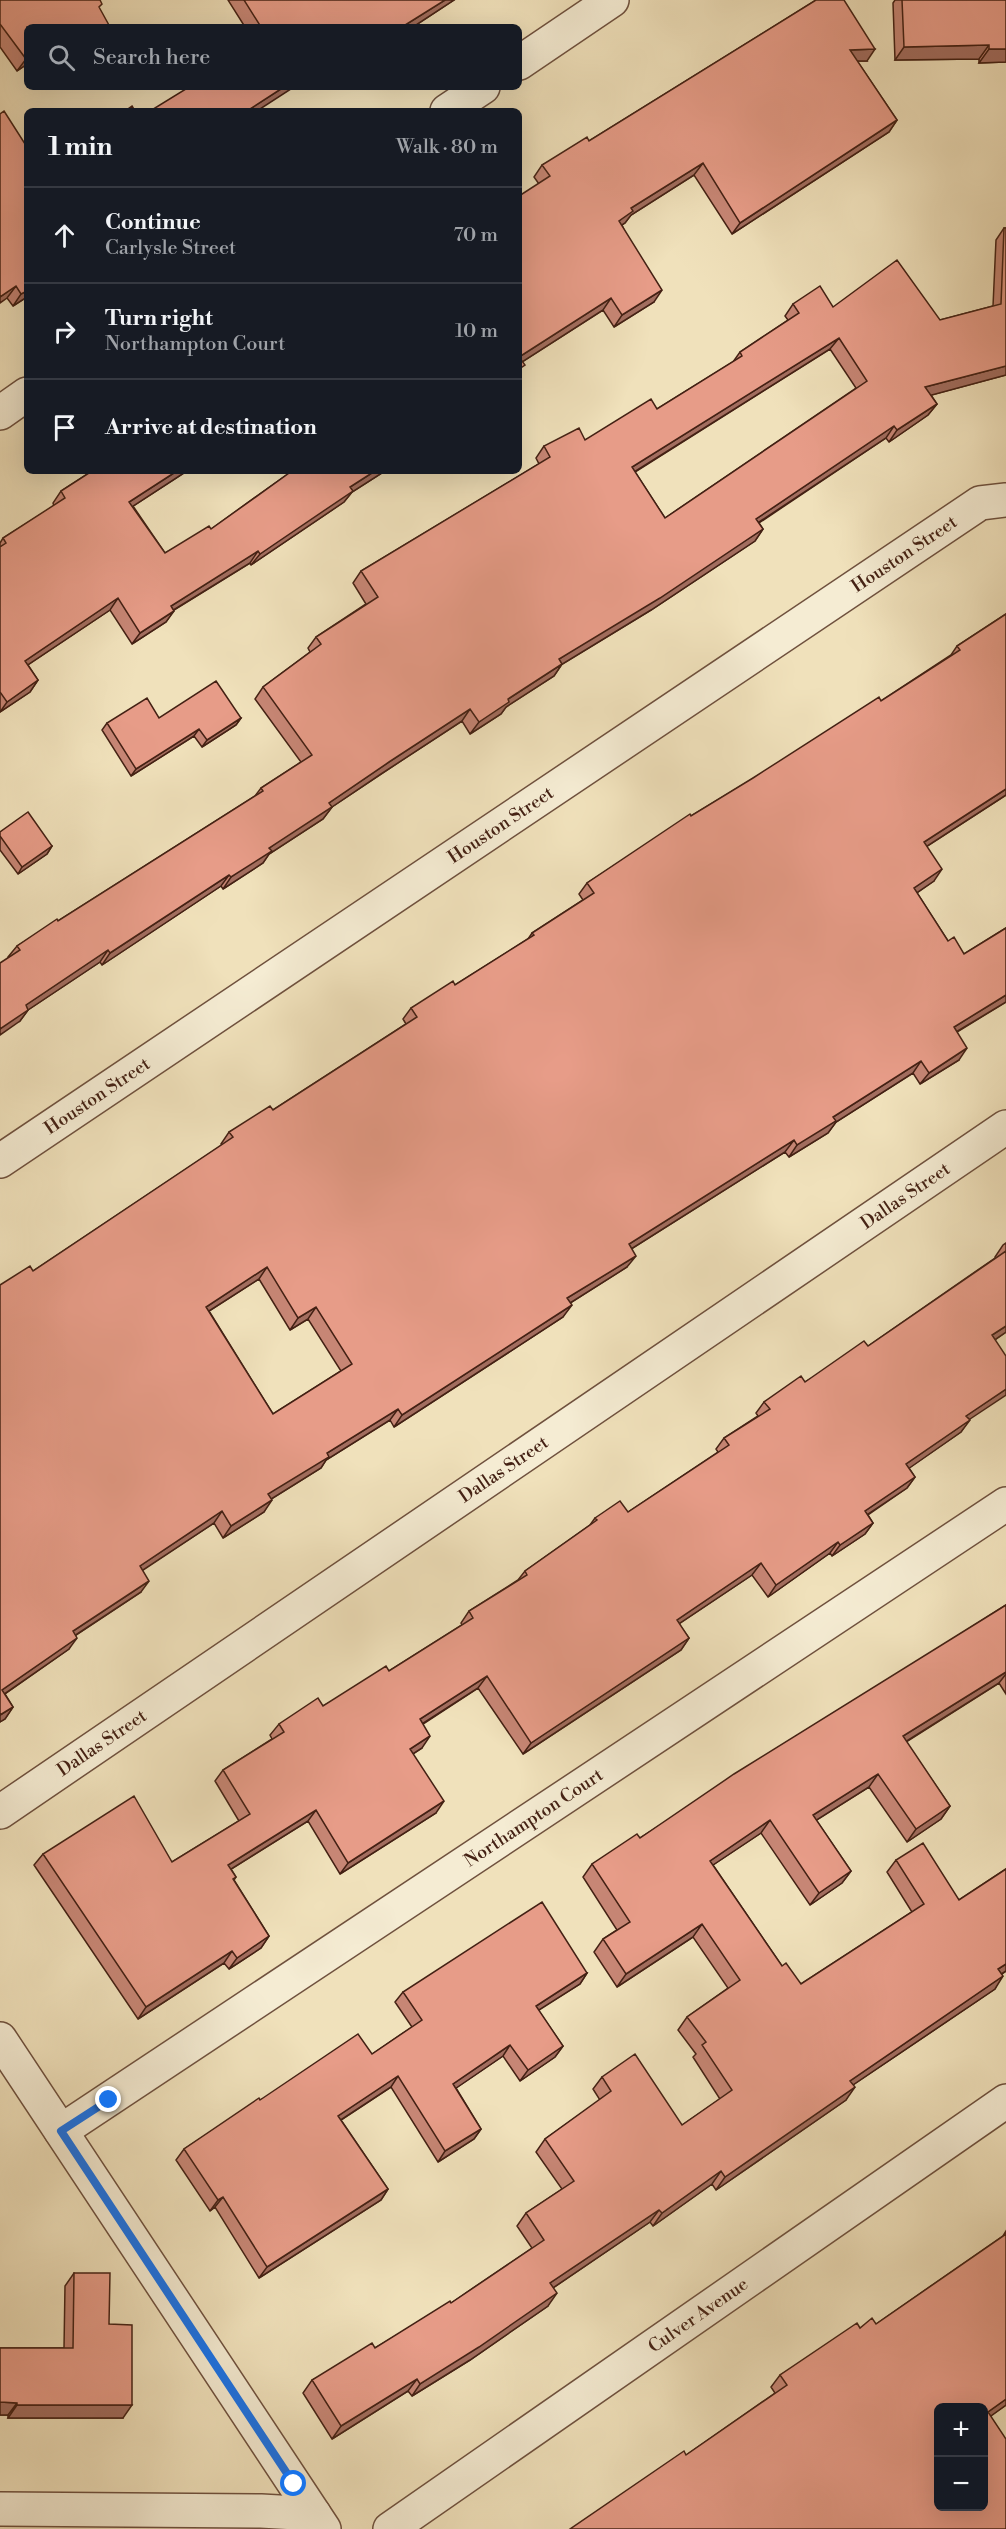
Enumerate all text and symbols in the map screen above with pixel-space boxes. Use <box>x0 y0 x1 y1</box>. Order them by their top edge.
search box <box>24 24 522 90</box>
icon: search <box>45 41 78 74</box>
text: Search here <box>93 44 210 71</box>
text: 1 min <box>48 131 113 163</box>
text: Walk · 80 m <box>396 135 498 160</box>
text: Continue <box>105 209 201 236</box>
icon: ahead <box>48 219 81 252</box>
text: 70 m <box>454 223 498 248</box>
text: Carlysle Street <box>105 236 236 261</box>
text: Turn right <box>105 305 213 332</box>
icon: right <box>48 315 81 348</box>
text: 10 m <box>455 319 498 344</box>
text: Northampton Court <box>105 332 285 357</box>
icon: arrive <box>48 411 81 444</box>
text: Arrive at destination <box>105 414 317 441</box>
street label: Houston Street <box>847 510 962 598</box>
street label: Houston Street <box>443 781 558 869</box>
street label: Houston Street <box>40 1052 155 1139</box>
street label: Dallas Street <box>856 1157 955 1234</box>
street label: Dallas Street <box>454 1430 553 1508</box>
street label: Dallas Street <box>52 1704 151 1781</box>
street label: Northampton Court <box>459 1763 608 1872</box>
route end <box>95 2086 121 2112</box>
street label: Culver Avenue <box>643 2272 752 2358</box>
map controls <box>934 2403 988 2511</box>
button: + <box>934 2403 988 2457</box>
button: − <box>934 2457 988 2511</box>
route start <box>280 2470 306 2496</box>

